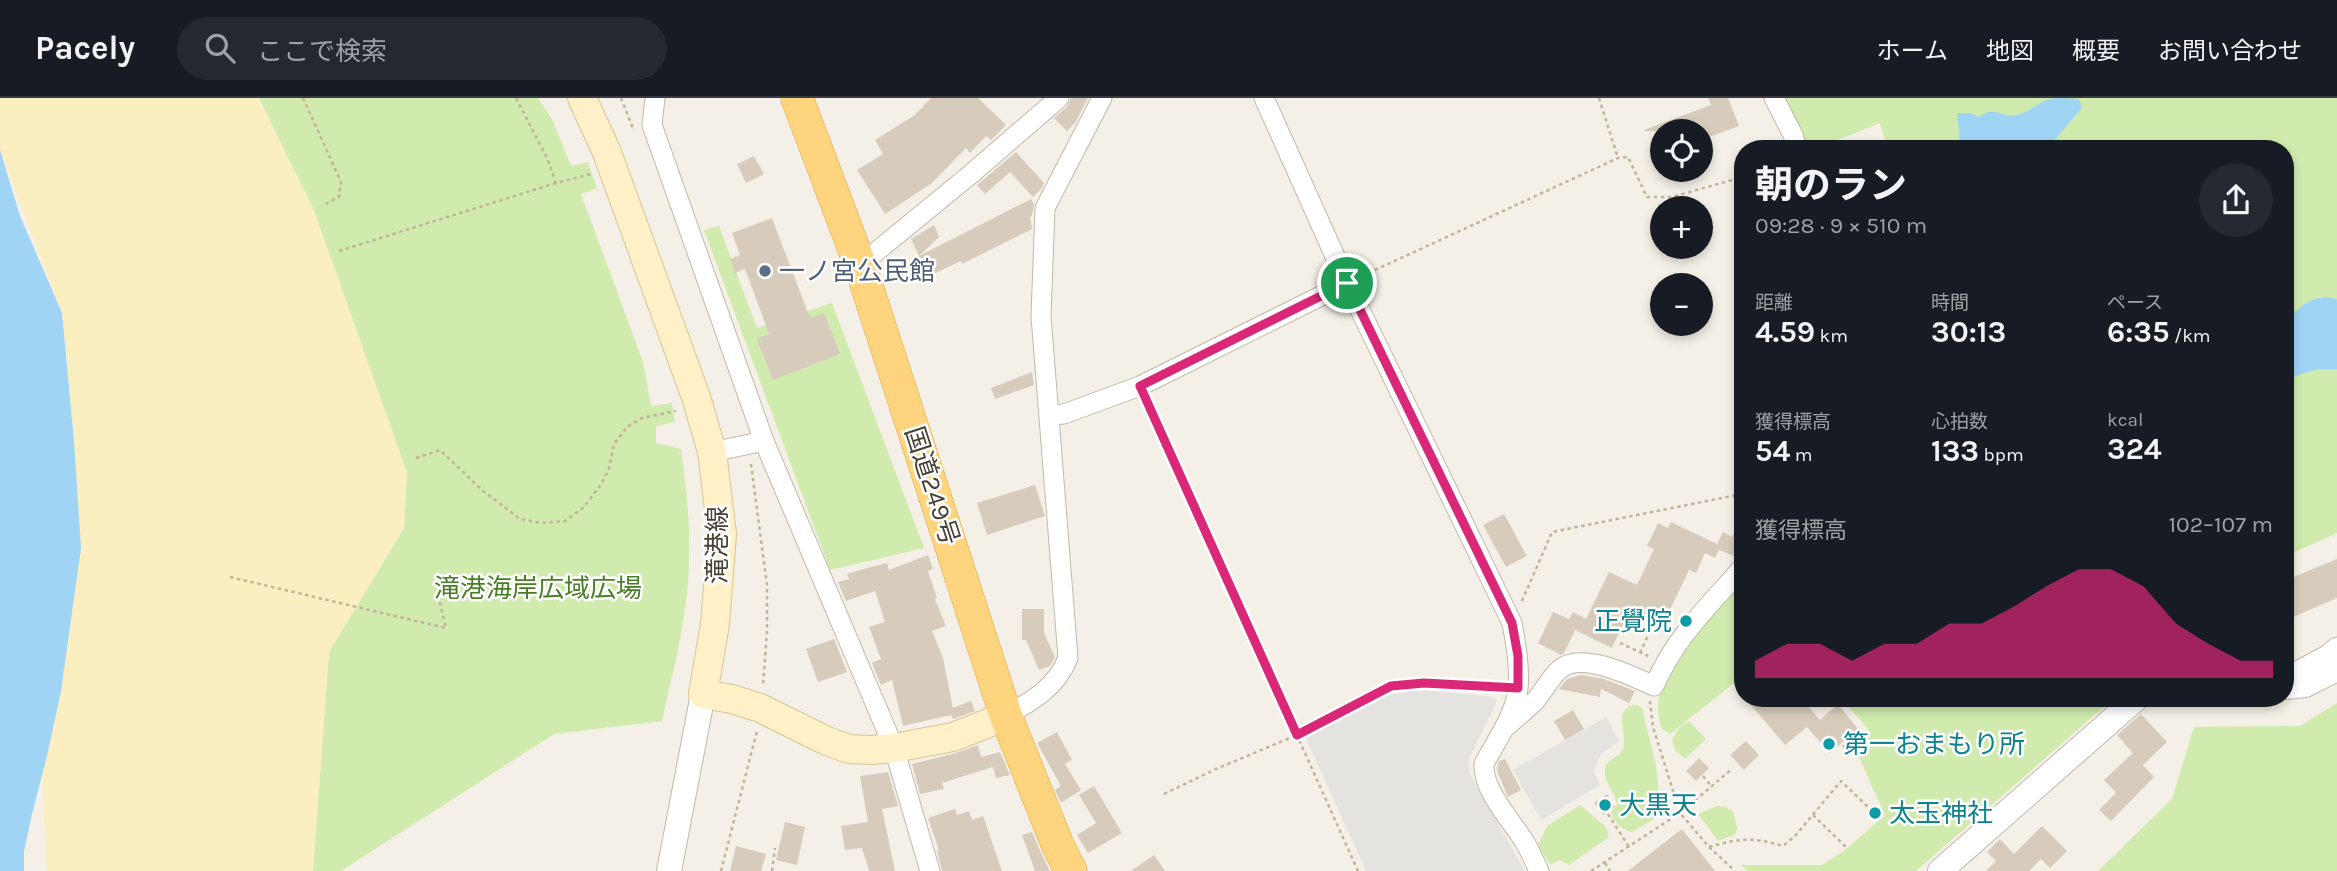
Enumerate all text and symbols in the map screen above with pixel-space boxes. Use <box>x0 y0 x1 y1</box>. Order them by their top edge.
search box <box>177 17 667 80</box>
text: Pacely <box>35 29 135 67</box>
icon: search <box>201 29 239 67</box>
text: ここで検索 <box>257 36 387 67</box>
text: ホーム <box>1877 37 1948 65</box>
text: 地図 <box>1986 37 2034 65</box>
text: 概要 <box>2072 37 2120 65</box>
text: お問い合わせ <box>2158 37 2302 65</box>
map controls <box>1650 119 1713 336</box>
button: locate <box>1650 119 1713 182</box>
text: 朝のラン <box>1755 163 1907 208</box>
button: share <box>2199 163 2273 237</box>
button: + <box>1650 196 1713 259</box>
text: 09:28 · 9 × 510 m <box>1755 212 1927 239</box>
pin <box>1317 253 1377 313</box>
place label: 一ノ宮公民館 <box>779 256 935 287</box>
marker: 一ノ宮公民館 <box>757 263 773 279</box>
icon: arrive <box>1328 264 1366 302</box>
button: − <box>1650 273 1713 336</box>
text: 距離 <box>1755 292 1793 314</box>
text: 時間 <box>1931 292 1969 314</box>
text: ペース <box>2107 292 2163 314</box>
text: 4.59 <box>1755 314 1815 350</box>
text: 30:13 <box>1931 314 2006 350</box>
text: 6:35 <box>2107 314 2169 350</box>
text: km <box>1815 325 1848 347</box>
text: /km <box>2169 325 2211 347</box>
text: kcal <box>2107 409 2143 431</box>
text: 獲得標高 <box>1755 411 1831 433</box>
text: 心拍数 <box>1931 411 1988 433</box>
street label: 国道249号 <box>898 423 966 549</box>
text: 324 <box>2107 431 2162 467</box>
text: 54 <box>1755 433 1790 469</box>
text: 133 <box>1931 433 1979 469</box>
text: m <box>1790 444 1813 466</box>
text: bpm <box>1979 444 2024 466</box>
street label: 滝港線 <box>702 506 733 584</box>
text: 102–107 m <box>2169 511 2273 538</box>
text: 獲得標高 <box>1755 517 1847 544</box>
park label: 滝港海岸広域広場 <box>434 573 642 604</box>
place label: 正覺院 <box>1594 606 1672 637</box>
marker: 正覺院 <box>1678 613 1694 629</box>
place label: 第一おまもり所 <box>1843 729 2025 760</box>
marker: 第一おまもり所 <box>1821 736 1837 752</box>
place label: 大黒天 <box>1619 790 1697 821</box>
marker: 大黒天 <box>1597 797 1613 813</box>
place label: 太玉神社 <box>1889 798 1993 829</box>
marker: 太玉神社 <box>1867 805 1883 821</box>

